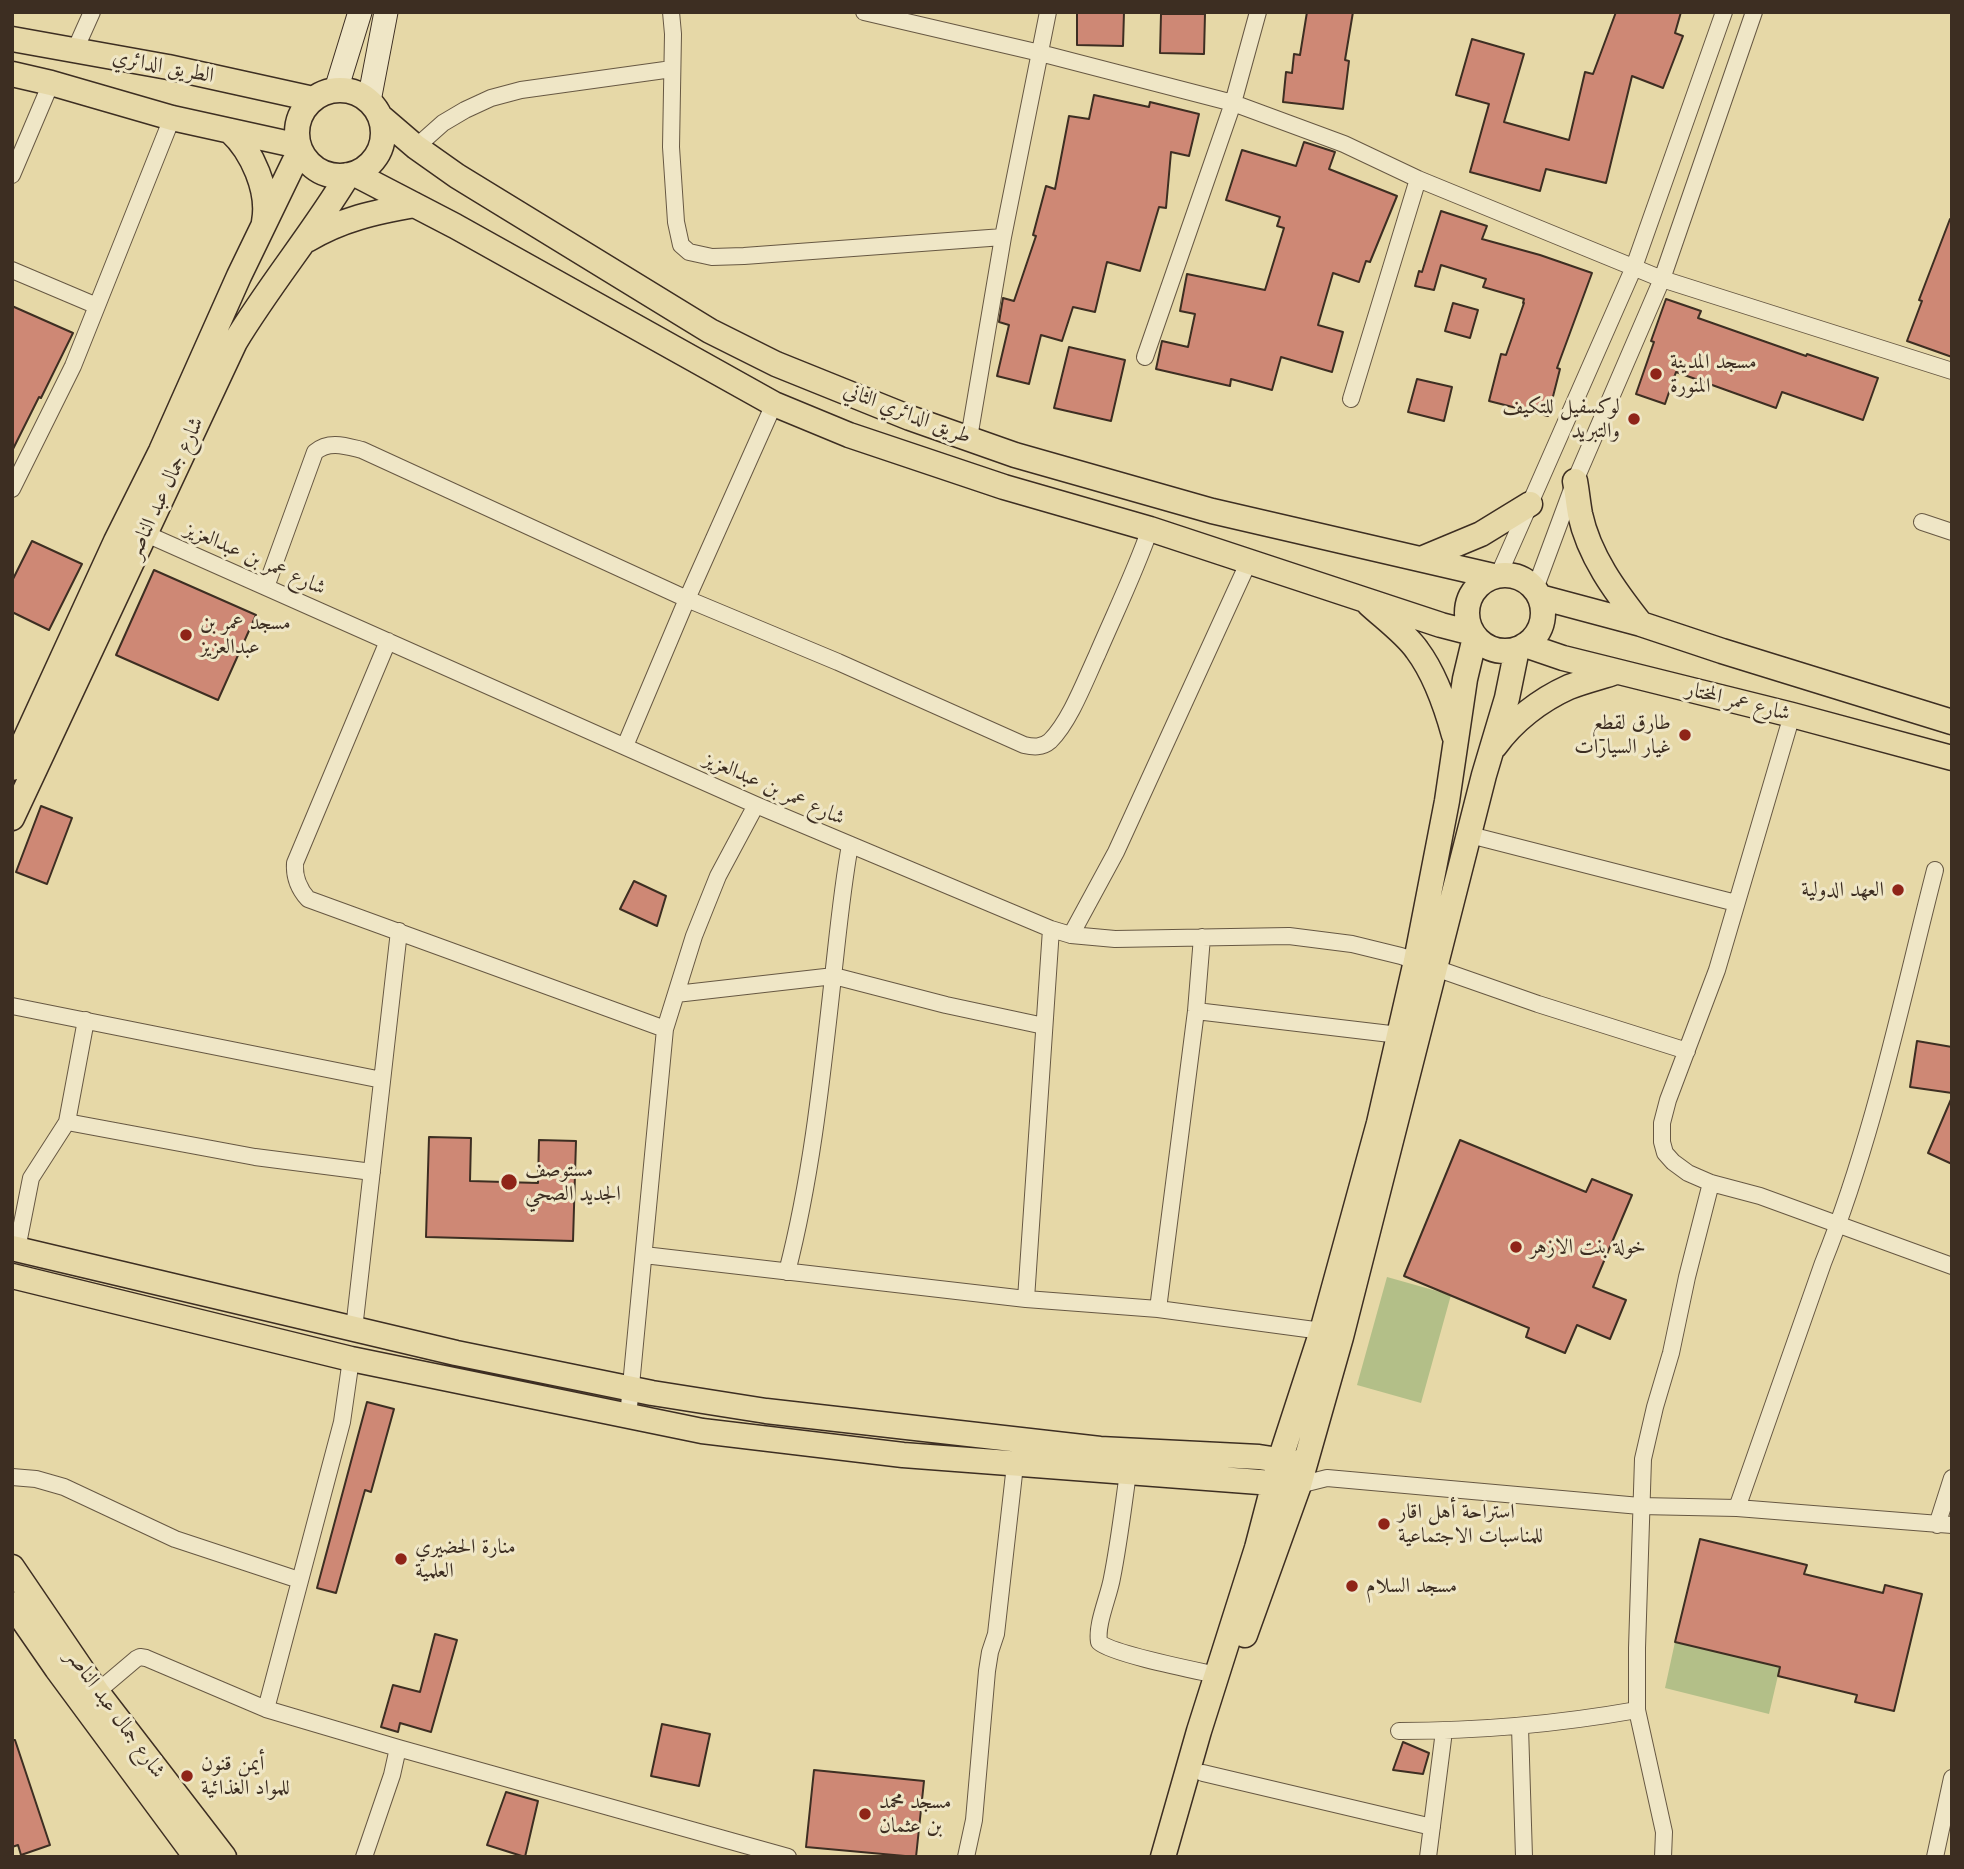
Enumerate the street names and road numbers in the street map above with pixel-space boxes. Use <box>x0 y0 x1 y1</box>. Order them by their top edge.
street label: الطريق الدائري <box>110 45 216 89</box>
street label: طريق الدائري الثاني <box>840 378 974 450</box>
street label: شارع جمال عبد الناصر <box>122 413 210 563</box>
street label: شارع عمر بن عبدالعزيز <box>181 517 329 601</box>
street label: شارع عمر المختار <box>1683 677 1793 727</box>
street label: شارع عمر بن عبدالعزيز <box>700 747 848 831</box>
street label: شارع جمال عبد الناصر <box>60 1645 170 1783</box>

